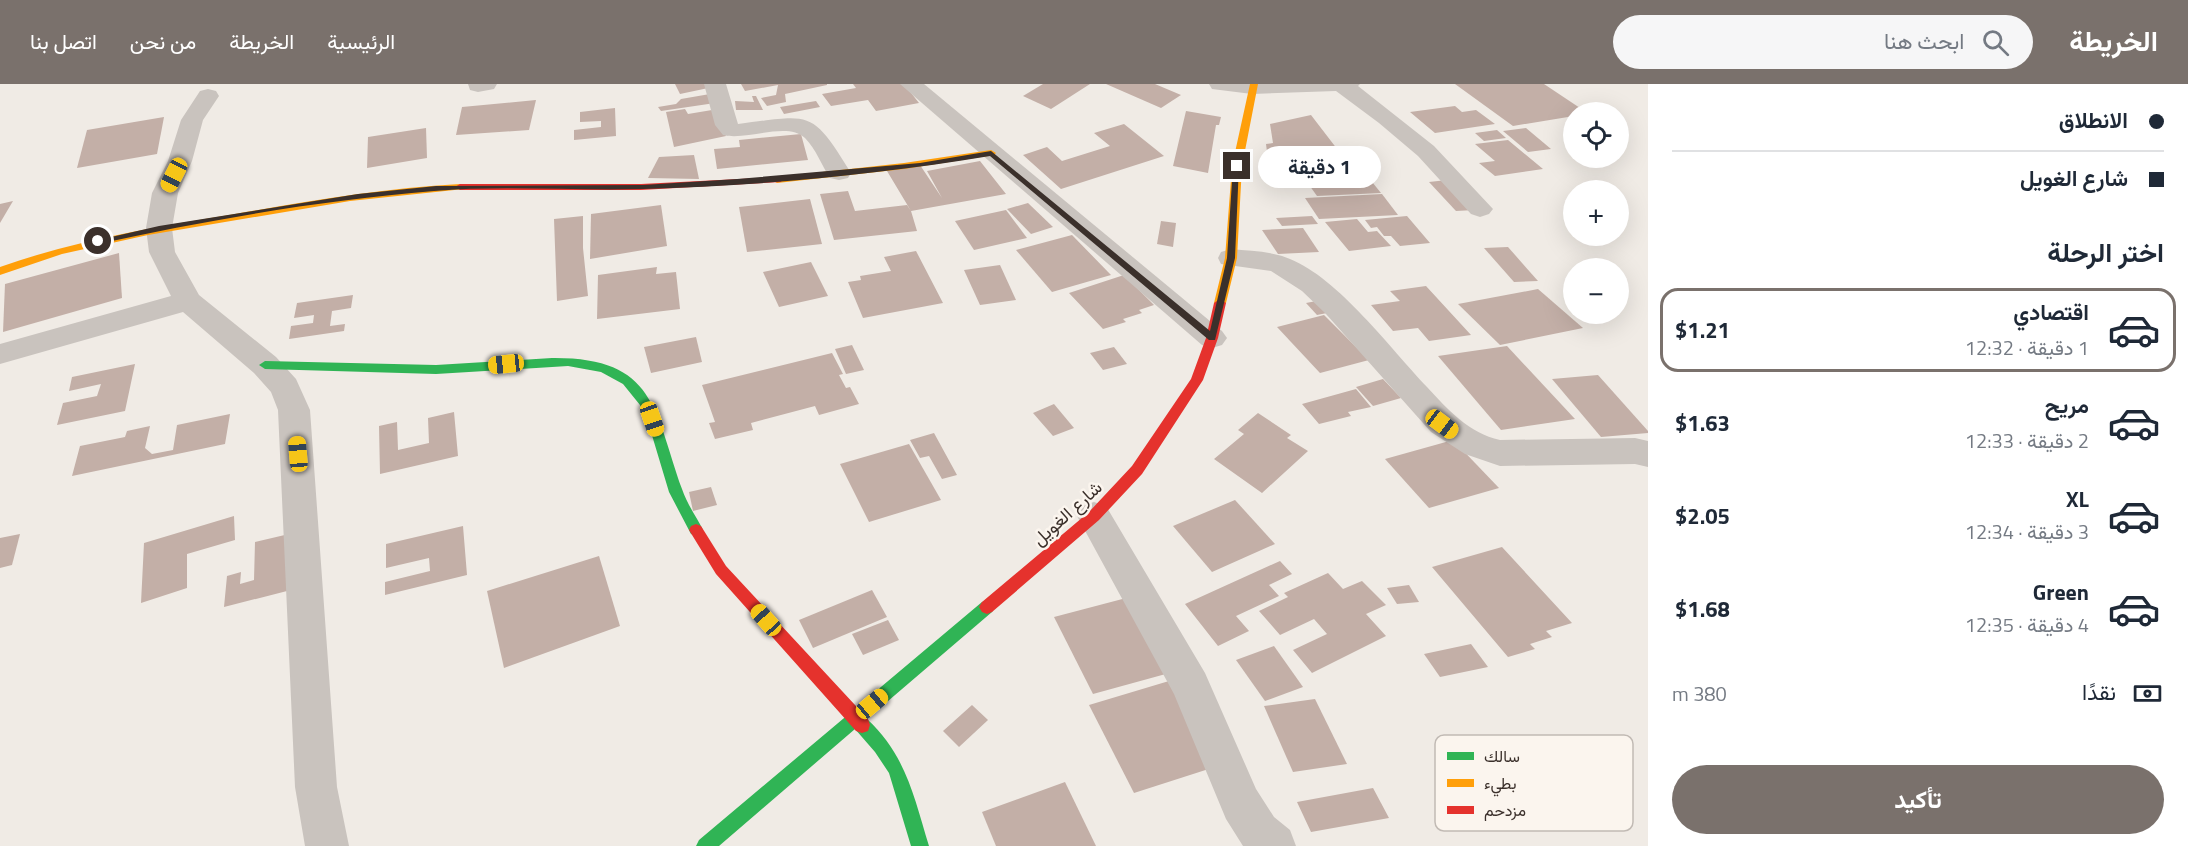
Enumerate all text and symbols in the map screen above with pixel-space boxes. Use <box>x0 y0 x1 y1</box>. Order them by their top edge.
search box <box>1613 15 2033 69</box>
text: الخريطة <box>2069 19 2158 62</box>
text: ابحث هنا <box>1884 24 1964 58</box>
text: اتصل بنا <box>30 25 97 57</box>
text: من نحن <box>130 25 196 57</box>
text: الخريطة <box>229 25 294 57</box>
text: الرئيسية <box>327 25 395 57</box>
icon: search <box>1979 26 2012 59</box>
map controls <box>1563 102 1629 324</box>
button: locate <box>1563 102 1629 168</box>
text: الانطلاق <box>2059 103 2128 137</box>
callout: 1 دقيقة <box>1258 145 1381 187</box>
text: 1 دقيقة <box>1288 151 1351 182</box>
route end <box>1223 152 1250 179</box>
car <box>158 155 190 195</box>
text: شارع الغويل <box>2020 161 2128 195</box>
button: + <box>1563 180 1629 246</box>
route start <box>84 227 111 254</box>
text: اختر الرحلة <box>2047 231 2164 272</box>
button: − <box>1563 258 1629 324</box>
text: اقتصادي <box>2013 295 2089 329</box>
icon: car <box>2107 303 2161 357</box>
text: $1.21 <box>1675 313 1730 347</box>
text: 1 دقيقة · 12:32 <box>1965 332 2089 363</box>
car <box>487 353 525 375</box>
text: مريح <box>2045 388 2089 422</box>
icon: car <box>2107 396 2161 450</box>
car <box>638 399 666 439</box>
car <box>1422 406 1462 442</box>
text: $1.63 <box>1675 406 1730 440</box>
text: 2 دقيقة · 12:33 <box>1965 425 2089 456</box>
car <box>287 435 309 473</box>
street label: شارع الغويل <box>1026 474 1108 552</box>
text: XL <box>2066 482 2089 516</box>
icon: car <box>2107 489 2161 543</box>
text: $2.05 <box>1675 499 1730 533</box>
text: 3 دقيقة · 12:34 <box>1965 516 2089 547</box>
text: Green <box>2033 575 2089 609</box>
icon: car <box>2107 582 2161 636</box>
text: $1.68 <box>1675 592 1730 626</box>
car <box>747 601 785 639</box>
text: 4 دقيقة · 12:35 <box>1965 609 2089 640</box>
text: نقدًا <box>2082 675 2116 709</box>
icon: cash <box>2131 677 2164 710</box>
text: 380 m <box>1672 678 1727 709</box>
car <box>852 686 892 722</box>
legend <box>1435 735 1633 831</box>
text: سالك <box>1484 744 1520 768</box>
button: تأكيد <box>1672 765 2164 834</box>
text: بطيء <box>1484 771 1516 797</box>
text: مزدحم <box>1484 798 1526 822</box>

